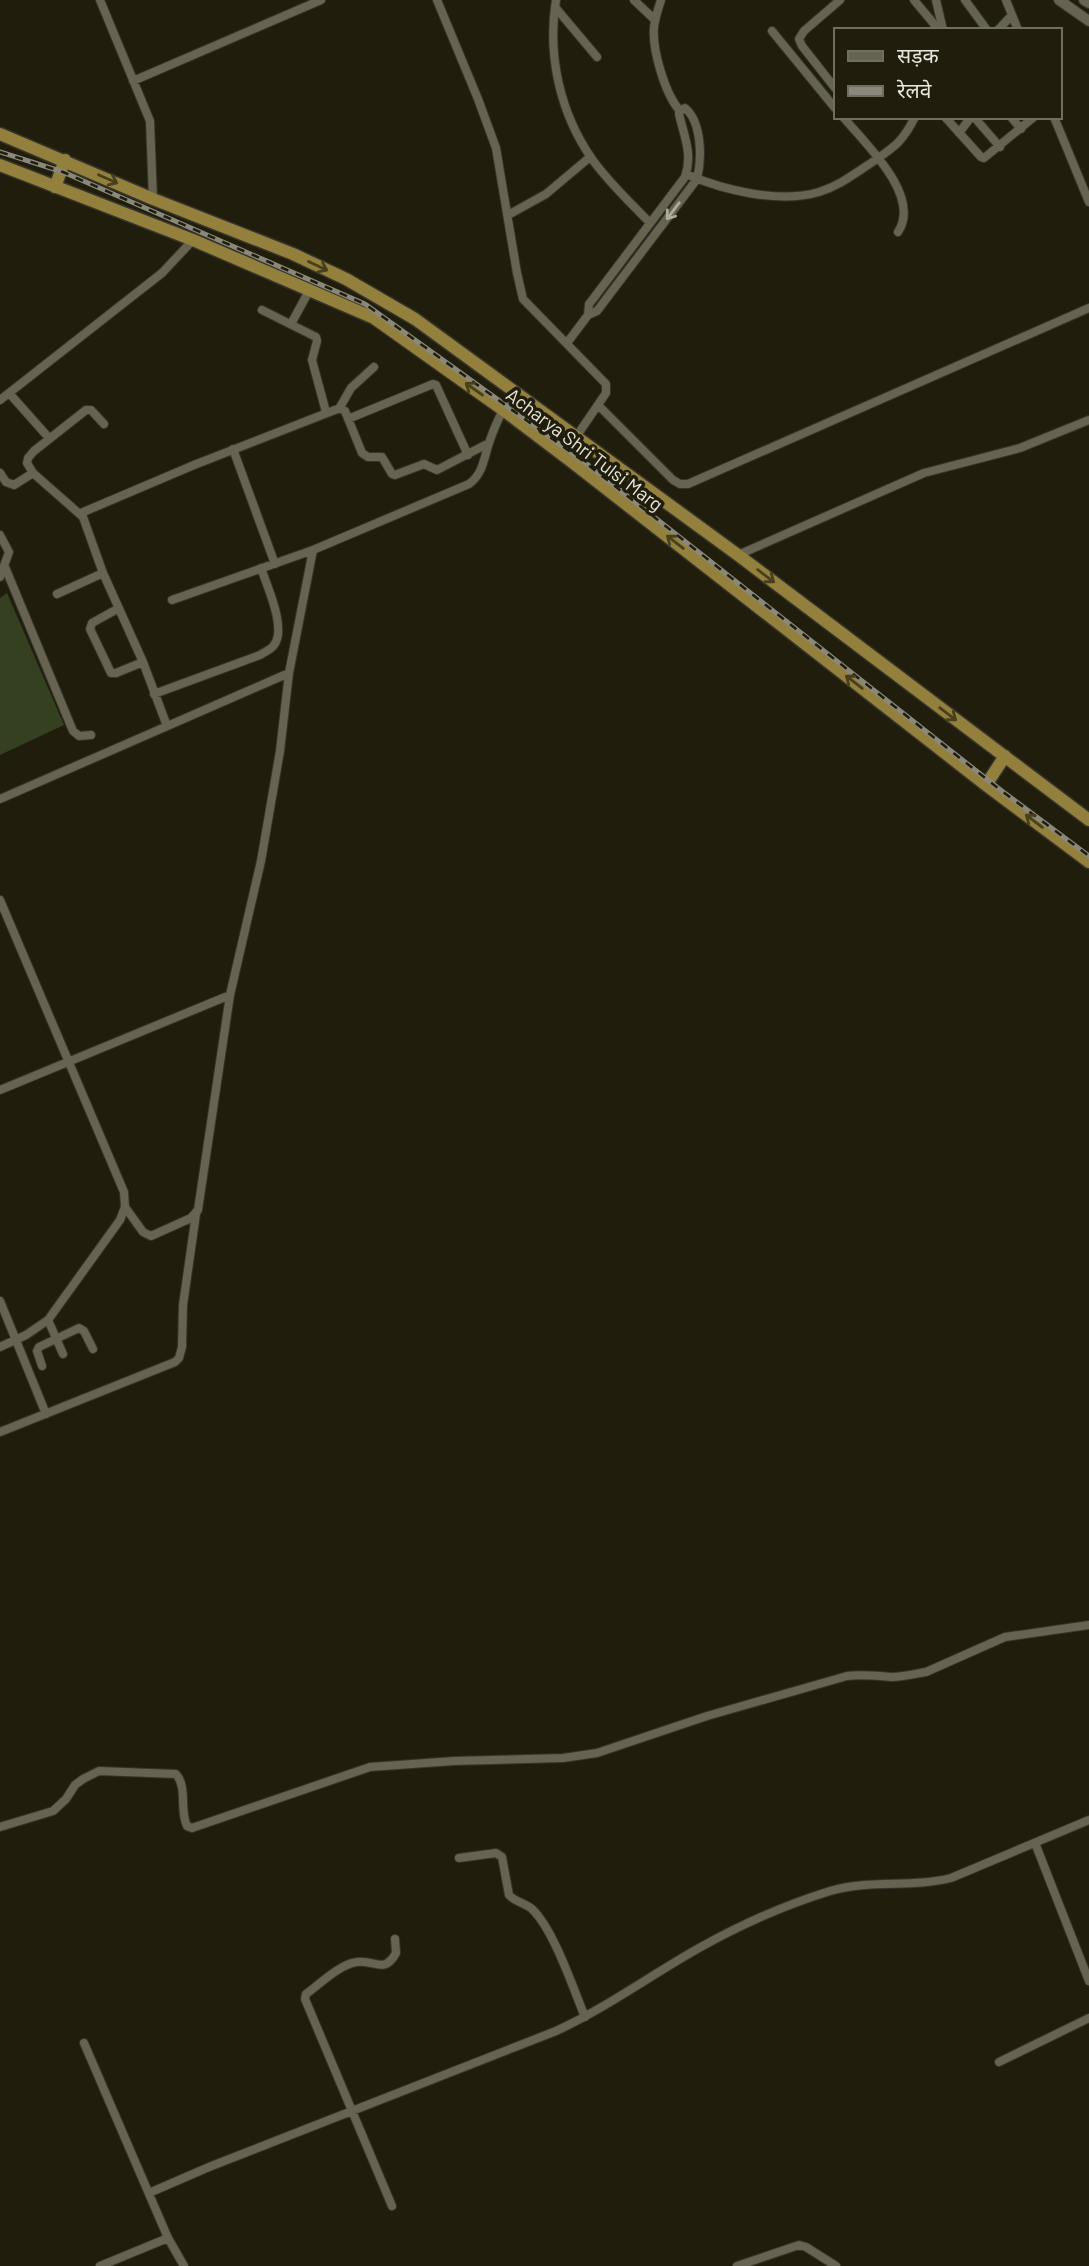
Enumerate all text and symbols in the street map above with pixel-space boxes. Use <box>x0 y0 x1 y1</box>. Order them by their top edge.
legend <box>834 28 1061 119</box>
text: सड़क <box>897 42 939 67</box>
text: रेलवे <box>896 77 932 102</box>
one-way arrow <box>97 173 118 186</box>
one-way arrow <box>666 202 681 220</box>
one-way arrow <box>307 260 329 273</box>
one-way arrow <box>465 382 484 396</box>
street label: Acharya Shri Tulsi Marg <box>502 383 668 515</box>
one-way arrow <box>666 535 685 550</box>
one-way arrow <box>757 569 775 584</box>
one-way arrow <box>846 674 864 689</box>
one-way arrow <box>938 706 957 721</box>
one-way arrow <box>1025 814 1044 829</box>

